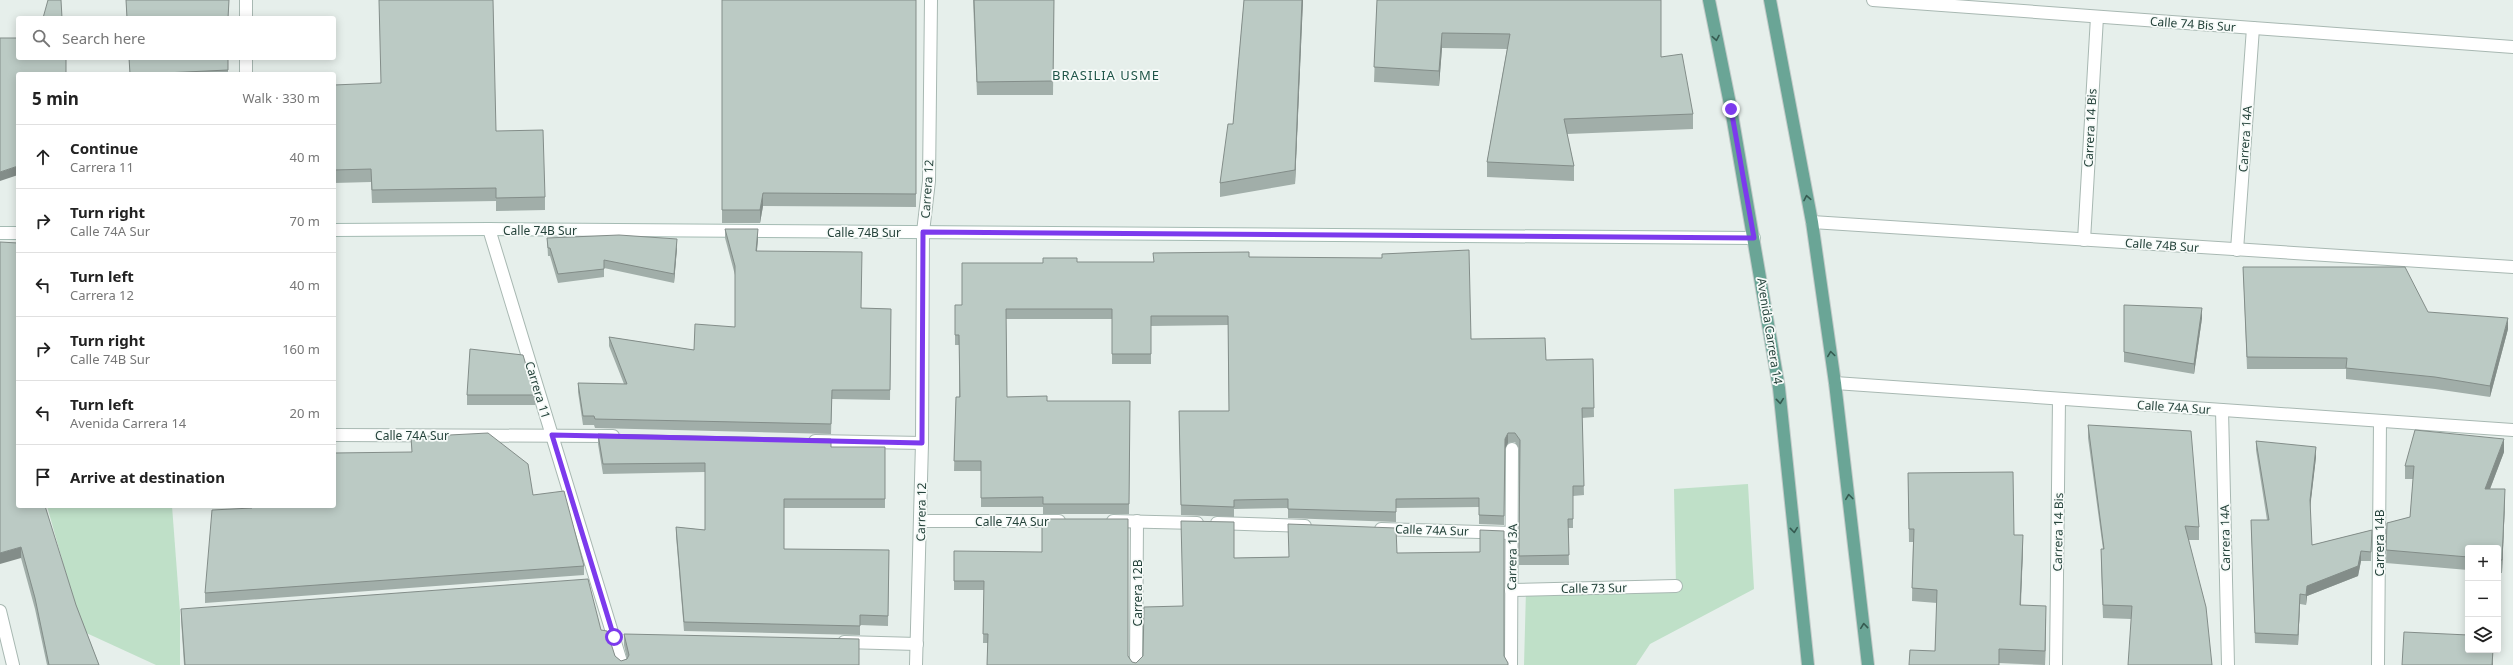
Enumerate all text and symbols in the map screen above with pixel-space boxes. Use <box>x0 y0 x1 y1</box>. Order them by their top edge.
street label: Calle 74 Bis Sur <box>2150 13 2237 35</box>
search box <box>16 16 336 60</box>
icon: search <box>30 27 52 49</box>
text: Search here <box>62 28 145 48</box>
one-way arrow <box>1712 35 1720 41</box>
district label: BRASILIA USME <box>1052 66 1160 84</box>
text: 5 min <box>32 87 79 110</box>
street label: Carrera 14 Bis <box>2079 88 2101 168</box>
text: Walk · 330 m <box>242 89 320 107</box>
route end <box>1722 100 1740 118</box>
street label: Carrera 14A <box>2234 105 2256 173</box>
text: Continue <box>70 138 138 158</box>
icon: ahead <box>32 146 54 168</box>
text: 40 m <box>290 148 320 166</box>
text: Carrera 11 <box>70 158 134 176</box>
street label: Carrera 12 <box>916 159 938 219</box>
one-way arrow <box>1804 195 1812 201</box>
text: Turn right <box>70 202 145 222</box>
icon: right <box>32 210 54 232</box>
text: 70 m <box>290 212 320 230</box>
text: Calle 74A Sur <box>70 222 150 240</box>
street label: Calle 74B Sur <box>503 222 577 239</box>
street label: Calle 74B Sur <box>827 224 901 241</box>
street label: Calle 74B Sur <box>2124 234 2200 256</box>
text: Turn left <box>70 266 134 286</box>
icon: left <box>32 274 54 296</box>
text: 40 m <box>290 276 320 294</box>
street label: Avenida Carrera 14 <box>1753 277 1787 385</box>
text: Carrera 12 <box>70 286 134 304</box>
text: Turn right <box>70 330 145 350</box>
icon: right <box>32 338 54 360</box>
text: 160 m <box>282 340 320 358</box>
text: Calle 74B Sur <box>70 350 150 368</box>
one-way arrow <box>1827 351 1836 357</box>
street label: Carrera 11 <box>521 359 555 421</box>
text: Turn left <box>70 394 134 414</box>
street label: Calle 74A Sur <box>2137 396 2211 418</box>
one-way arrow <box>1776 398 1785 404</box>
icon: left <box>32 402 54 424</box>
text: 20 m <box>290 404 320 422</box>
text: Avenida Carrera 14 <box>70 414 186 432</box>
street label: Calle 74A Sur <box>375 427 449 444</box>
icon: arrive <box>32 466 54 488</box>
text: Arrive at destination <box>70 467 225 487</box>
street label: Carrera 12 <box>912 482 930 542</box>
street label: Carrera 14 Bis <box>2049 492 2067 572</box>
one-way arrow <box>1845 494 1854 500</box>
street label: Carrera 14A <box>2216 504 2234 572</box>
street label: Carrera 14B <box>2371 509 2388 576</box>
street label: Calle 74A Sur <box>975 513 1049 530</box>
street label: Calle 74A Sur <box>1395 520 1469 540</box>
street label: Carrera 13A <box>1503 523 1521 591</box>
one-way arrow <box>1789 527 1798 533</box>
map controls <box>2465 545 2501 653</box>
button: + <box>2465 545 2501 581</box>
street label: Carrera 12B <box>1129 559 1146 626</box>
street label: Calle 73 Sur <box>1561 579 1627 597</box>
button: − <box>2465 581 2501 617</box>
button: layers <box>2465 617 2501 653</box>
one-way arrow <box>1859 623 1868 629</box>
route start <box>605 628 623 646</box>

